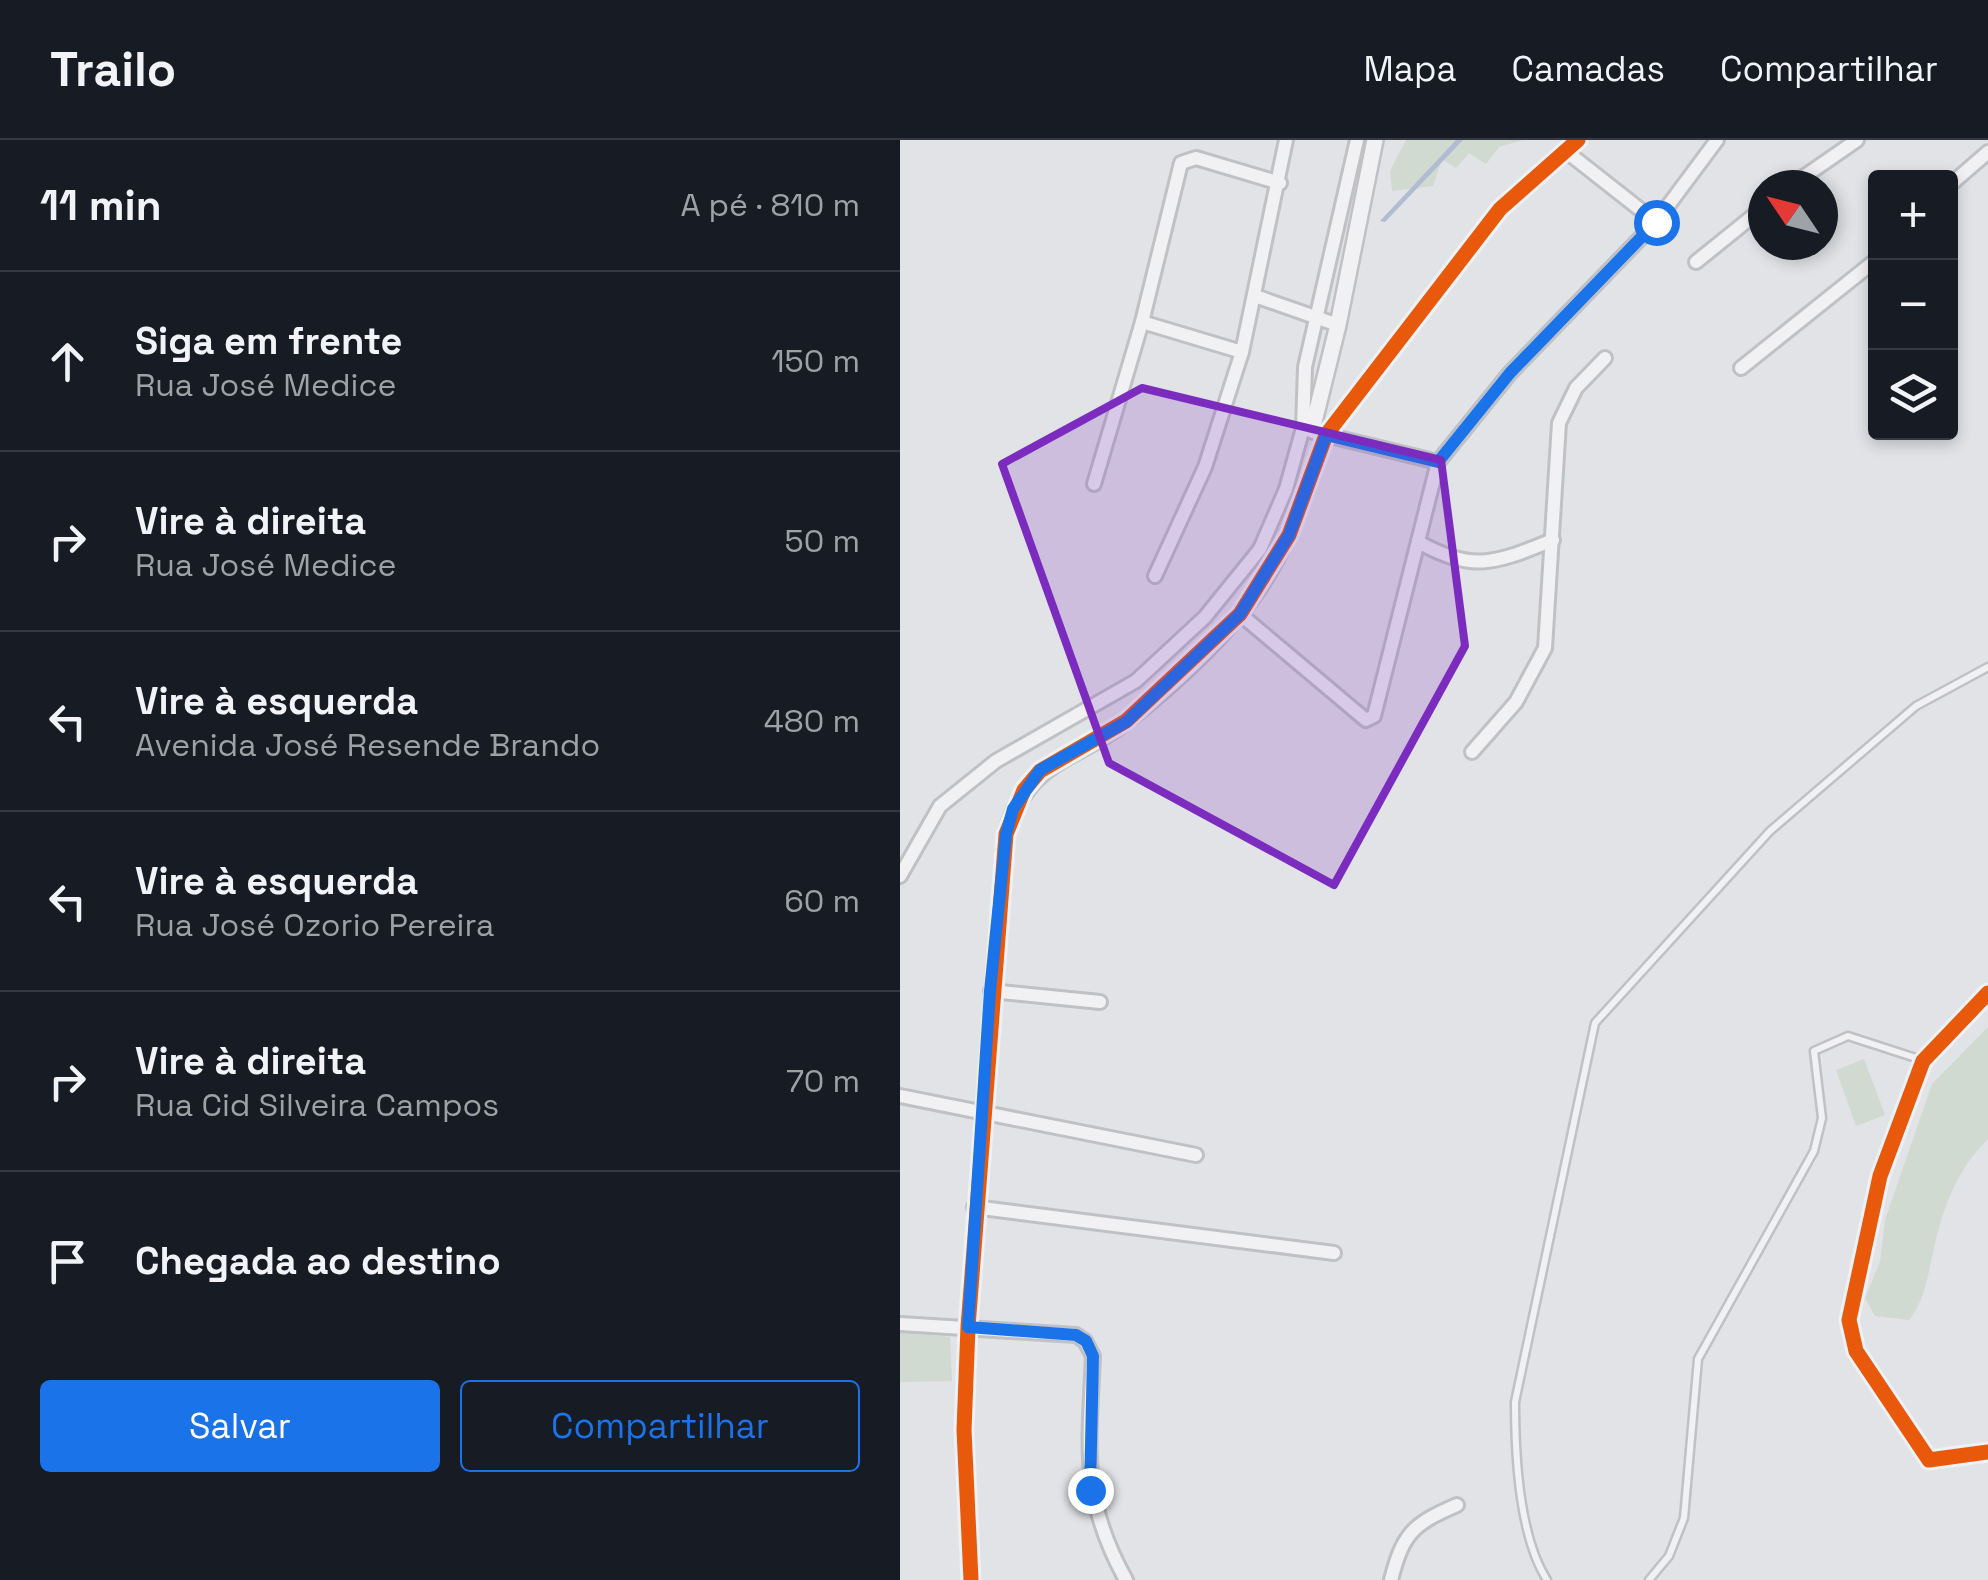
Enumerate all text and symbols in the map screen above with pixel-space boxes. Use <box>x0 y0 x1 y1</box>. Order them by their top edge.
text: Trailo <box>50 39 176 100</box>
text: Mapa <box>1364 47 1457 91</box>
text: Camadas <box>1512 47 1665 91</box>
text: Compartilhar <box>1720 47 1938 91</box>
north arrow <box>1748 170 1838 260</box>
map controls <box>1868 170 1958 440</box>
button: + <box>1868 170 1958 260</box>
text: 11 min <box>40 179 162 232</box>
text: A pé · 810 m <box>680 185 860 225</box>
route start <box>1634 200 1680 246</box>
button: − <box>1868 260 1958 350</box>
text: Siga em frente <box>135 317 402 365</box>
icon: ahead <box>40 334 95 389</box>
text: 150 m <box>771 341 860 381</box>
button: layers <box>1868 350 1958 440</box>
text: Rua José Medice <box>135 365 397 405</box>
text: Vire à direita <box>135 497 366 545</box>
icon: right <box>40 514 95 569</box>
text: 50 m <box>785 521 860 561</box>
text: Rua José Medice <box>135 545 397 585</box>
text: Vire à esquerda <box>135 677 418 725</box>
icon: left <box>40 694 95 749</box>
text: 480 m <box>764 701 860 741</box>
text: Avenida José Resende Brando <box>135 725 600 765</box>
text: Vire à esquerda <box>135 857 418 905</box>
icon: left <box>40 874 95 929</box>
text: 60 m <box>784 881 860 921</box>
text: Rua José Ozorio Pereira <box>135 905 494 945</box>
text: Vire à direita <box>135 1037 366 1085</box>
icon: right <box>40 1054 95 1109</box>
text: 70 m <box>786 1061 860 1101</box>
text: Rua Cid Silveira Campos <box>135 1085 499 1125</box>
icon: arrive <box>40 1234 95 1289</box>
text: Chegada ao destino <box>135 1237 501 1285</box>
button: Salvar <box>40 1380 440 1472</box>
button: Compartilhar <box>460 1380 860 1472</box>
route end <box>1068 1468 1114 1514</box>

